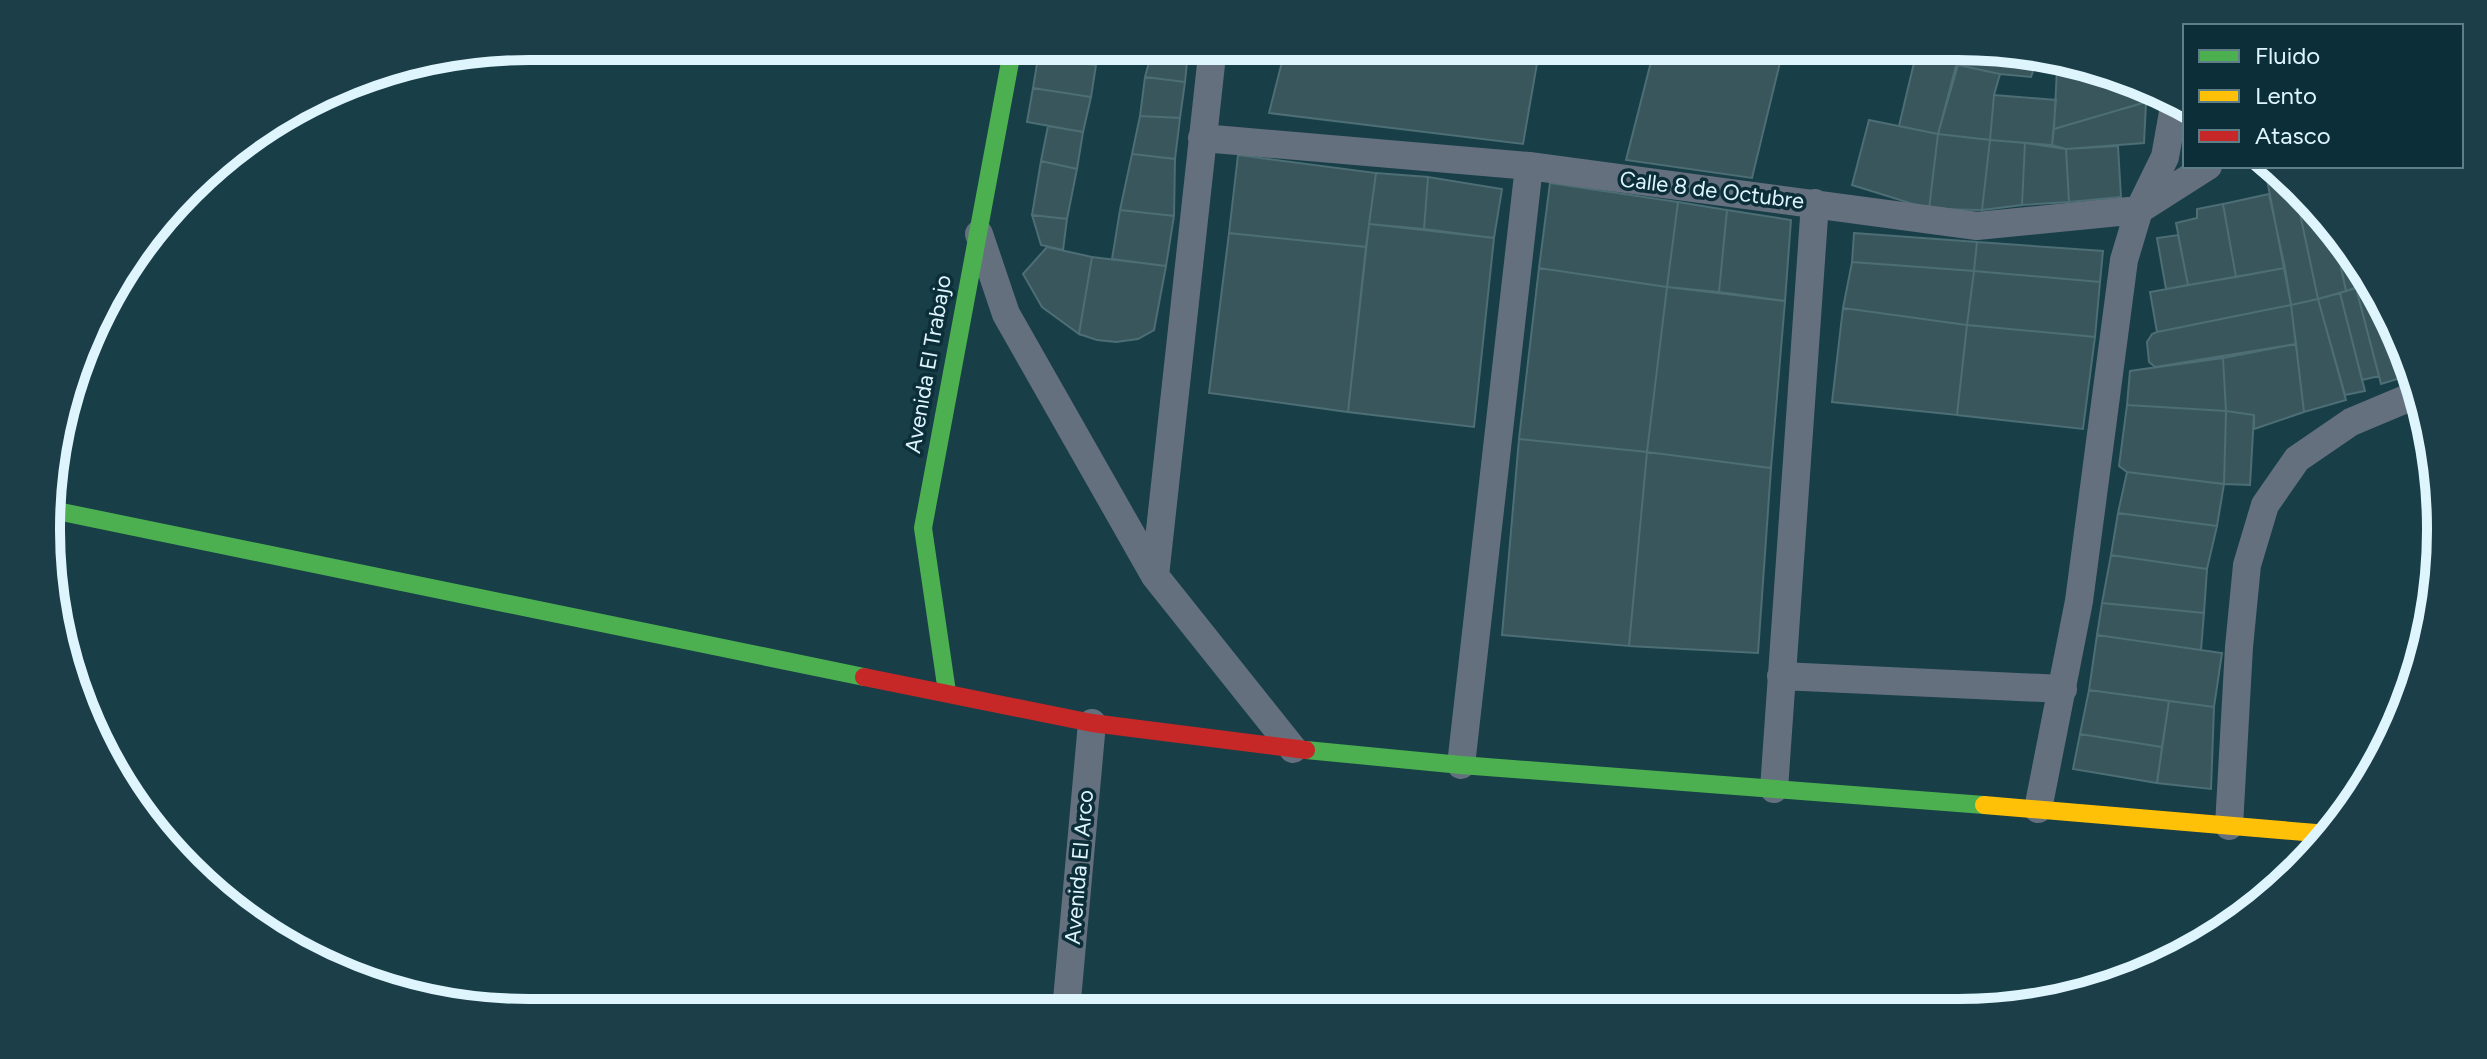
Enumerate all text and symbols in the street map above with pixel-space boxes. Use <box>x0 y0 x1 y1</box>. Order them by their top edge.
legend <box>2183 24 2463 168</box>
text: Fluido <box>2255 41 2320 70</box>
text: Lento <box>2255 81 2317 110</box>
text: Atasco <box>2255 121 2331 150</box>
street label: Calle 8 de Octubre <box>1618 165 1806 215</box>
street label: Avenida El Trabajo <box>899 273 957 455</box>
street label: Avenida El Arco <box>1059 789 1099 945</box>

